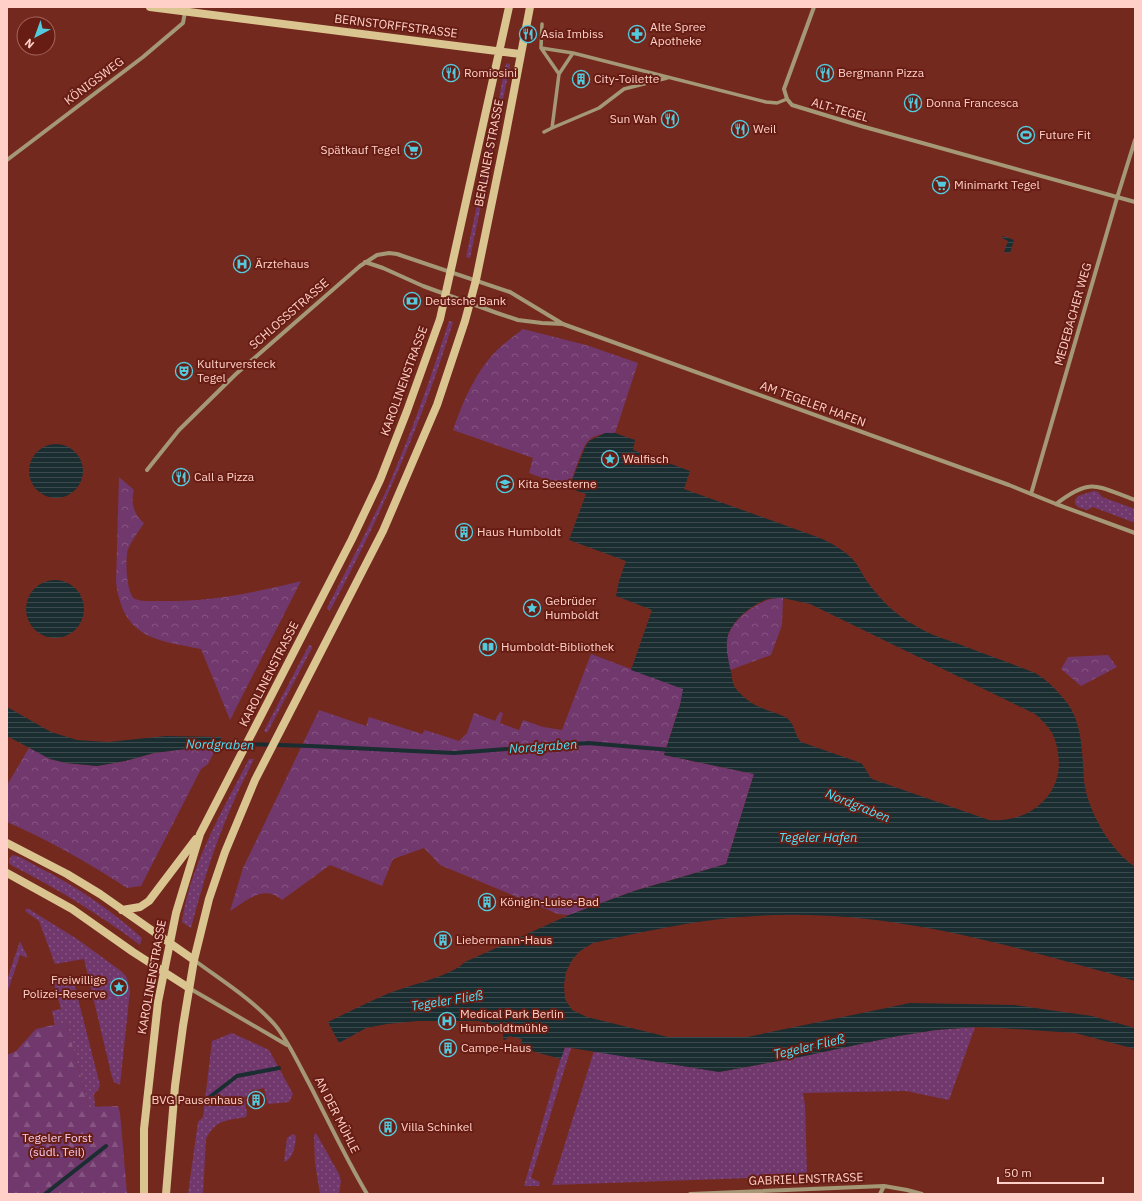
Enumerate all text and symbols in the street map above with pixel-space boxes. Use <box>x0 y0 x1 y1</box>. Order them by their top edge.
street label: BERNSTORFFSTRASSE <box>334 11 458 40</box>
north arrow <box>16 16 56 56</box>
place label: Alte Spree Apotheke <box>650 19 706 48</box>
restaurant icon: Asia Imbiss <box>518 24 538 44</box>
pharmacy icon: Alte Spree Apotheke <box>627 24 647 44</box>
place label: Asia Imbiss <box>541 26 604 41</box>
text: N <box>22 36 37 51</box>
street label: KÖNIGSWEG <box>61 53 126 108</box>
restaurant icon: Romiosini <box>441 63 461 83</box>
restaurant icon: Bergmann Pizza <box>815 63 835 83</box>
place label: Romiosini <box>464 65 517 80</box>
place label: Bergmann Pizza <box>838 65 925 80</box>
building icon: City-Toilette <box>571 69 591 89</box>
place label: City-Toilette <box>594 71 660 86</box>
restaurant icon: Donna Francesca <box>903 93 923 113</box>
street label: ALT-TEGEL <box>810 94 870 125</box>
place label: Donna Francesca <box>926 95 1019 110</box>
street label: BERLINER STRASSE <box>471 98 506 208</box>
restaurant icon: Sun Wah <box>660 109 680 129</box>
place label: Sun Wah <box>610 111 657 126</box>
restaurant icon: Weil <box>730 119 750 139</box>
place label: Weil <box>753 121 776 136</box>
sports icon: Future Fit <box>1016 125 1036 145</box>
place label: Future Fit <box>1039 127 1091 142</box>
supermarket icon: Spätkauf Tegel <box>403 140 423 160</box>
place label: Spätkauf Tegel <box>320 142 400 157</box>
supermarket icon: Minimarkt Tegel <box>931 175 951 195</box>
place label: Minimarkt Tegel <box>954 177 1040 192</box>
hospital icon: Ärztehaus <box>232 254 252 274</box>
place label: Ärztehaus <box>255 256 309 271</box>
street label: MEDEBACHER WEG <box>1051 261 1094 367</box>
street label: SCHLOSSSTRASSE <box>246 275 332 352</box>
bank icon: Deutsche Bank <box>402 291 422 311</box>
place label: Deutsche Bank <box>425 293 507 308</box>
street label: KAROLINENSTRASSE <box>377 324 430 438</box>
place label: Kulturversteck Tegel <box>197 356 276 385</box>
theatre icon: Kulturversteck Tegel <box>174 361 194 381</box>
street label: AM TEGELER HAFEN <box>758 377 868 430</box>
place icon: Walfisch <box>600 449 620 469</box>
place label: Walfisch <box>623 451 669 466</box>
restaurant icon: Call a Pizza <box>171 467 191 487</box>
place label: Call a Pizza <box>194 469 255 484</box>
school or university icon: Kita Seesterne <box>495 474 515 494</box>
place label: Kita Seesterne <box>518 476 597 491</box>
building icon: Haus Humboldt <box>454 522 474 542</box>
place label: Haus Humboldt <box>477 524 561 539</box>
place label: Gebrüder Humboldt <box>545 593 599 622</box>
place icon: Gebrüder Humboldt <box>522 598 542 618</box>
street label: KAROLINENSTRASSE <box>236 619 302 729</box>
library icon: Humboldt-Bibliothek <box>478 637 498 657</box>
place label: Humboldt-Bibliothek <box>501 639 615 654</box>
water label: Nordgraben <box>186 735 254 754</box>
water label: Nordgraben <box>508 736 578 757</box>
water label: Nordgraben <box>823 785 893 826</box>
water label: Tegeler Hafen <box>779 829 857 846</box>
building icon: Königin-Luise-Bad <box>477 892 497 912</box>
place label: Königin-Luise-Bad <box>500 894 599 909</box>
street label: KAROLINENSTRASSE <box>134 918 169 1035</box>
building icon: Liebermann-Haus <box>433 930 453 950</box>
place label: Liebermann-Haus <box>456 932 553 947</box>
place label: Freiwillige Polizei-Reserve <box>23 972 106 1001</box>
place icon: Freiwillige Polizei-Reserve <box>109 977 129 997</box>
water label: Tegeler Fließ <box>410 986 484 1015</box>
place label: Medical Park Berlin Humboldtmühle <box>460 1006 564 1035</box>
hospital icon: Medical Park Berlin Humboldtmühle <box>437 1011 457 1031</box>
water label: Tegeler Fließ <box>772 1030 847 1063</box>
building icon: Campe-Haus <box>438 1038 458 1058</box>
place label: Campe-Haus <box>461 1040 532 1055</box>
street label: AN DER MÜHLE <box>312 1074 363 1156</box>
building icon: BVG Pausenhaus <box>246 1090 266 1110</box>
place label: BVG Pausenhaus <box>152 1092 243 1107</box>
building icon: Villa Schinkel <box>378 1117 398 1137</box>
place label: Villa Schinkel <box>401 1119 473 1134</box>
park label: Tegeler Forst (südl. Teil) <box>22 1130 92 1159</box>
scale bar <box>998 1159 1103 1185</box>
text: 50 m <box>1004 1165 1032 1180</box>
street label: GABRIELENSTRASSE <box>748 1169 864 1188</box>

